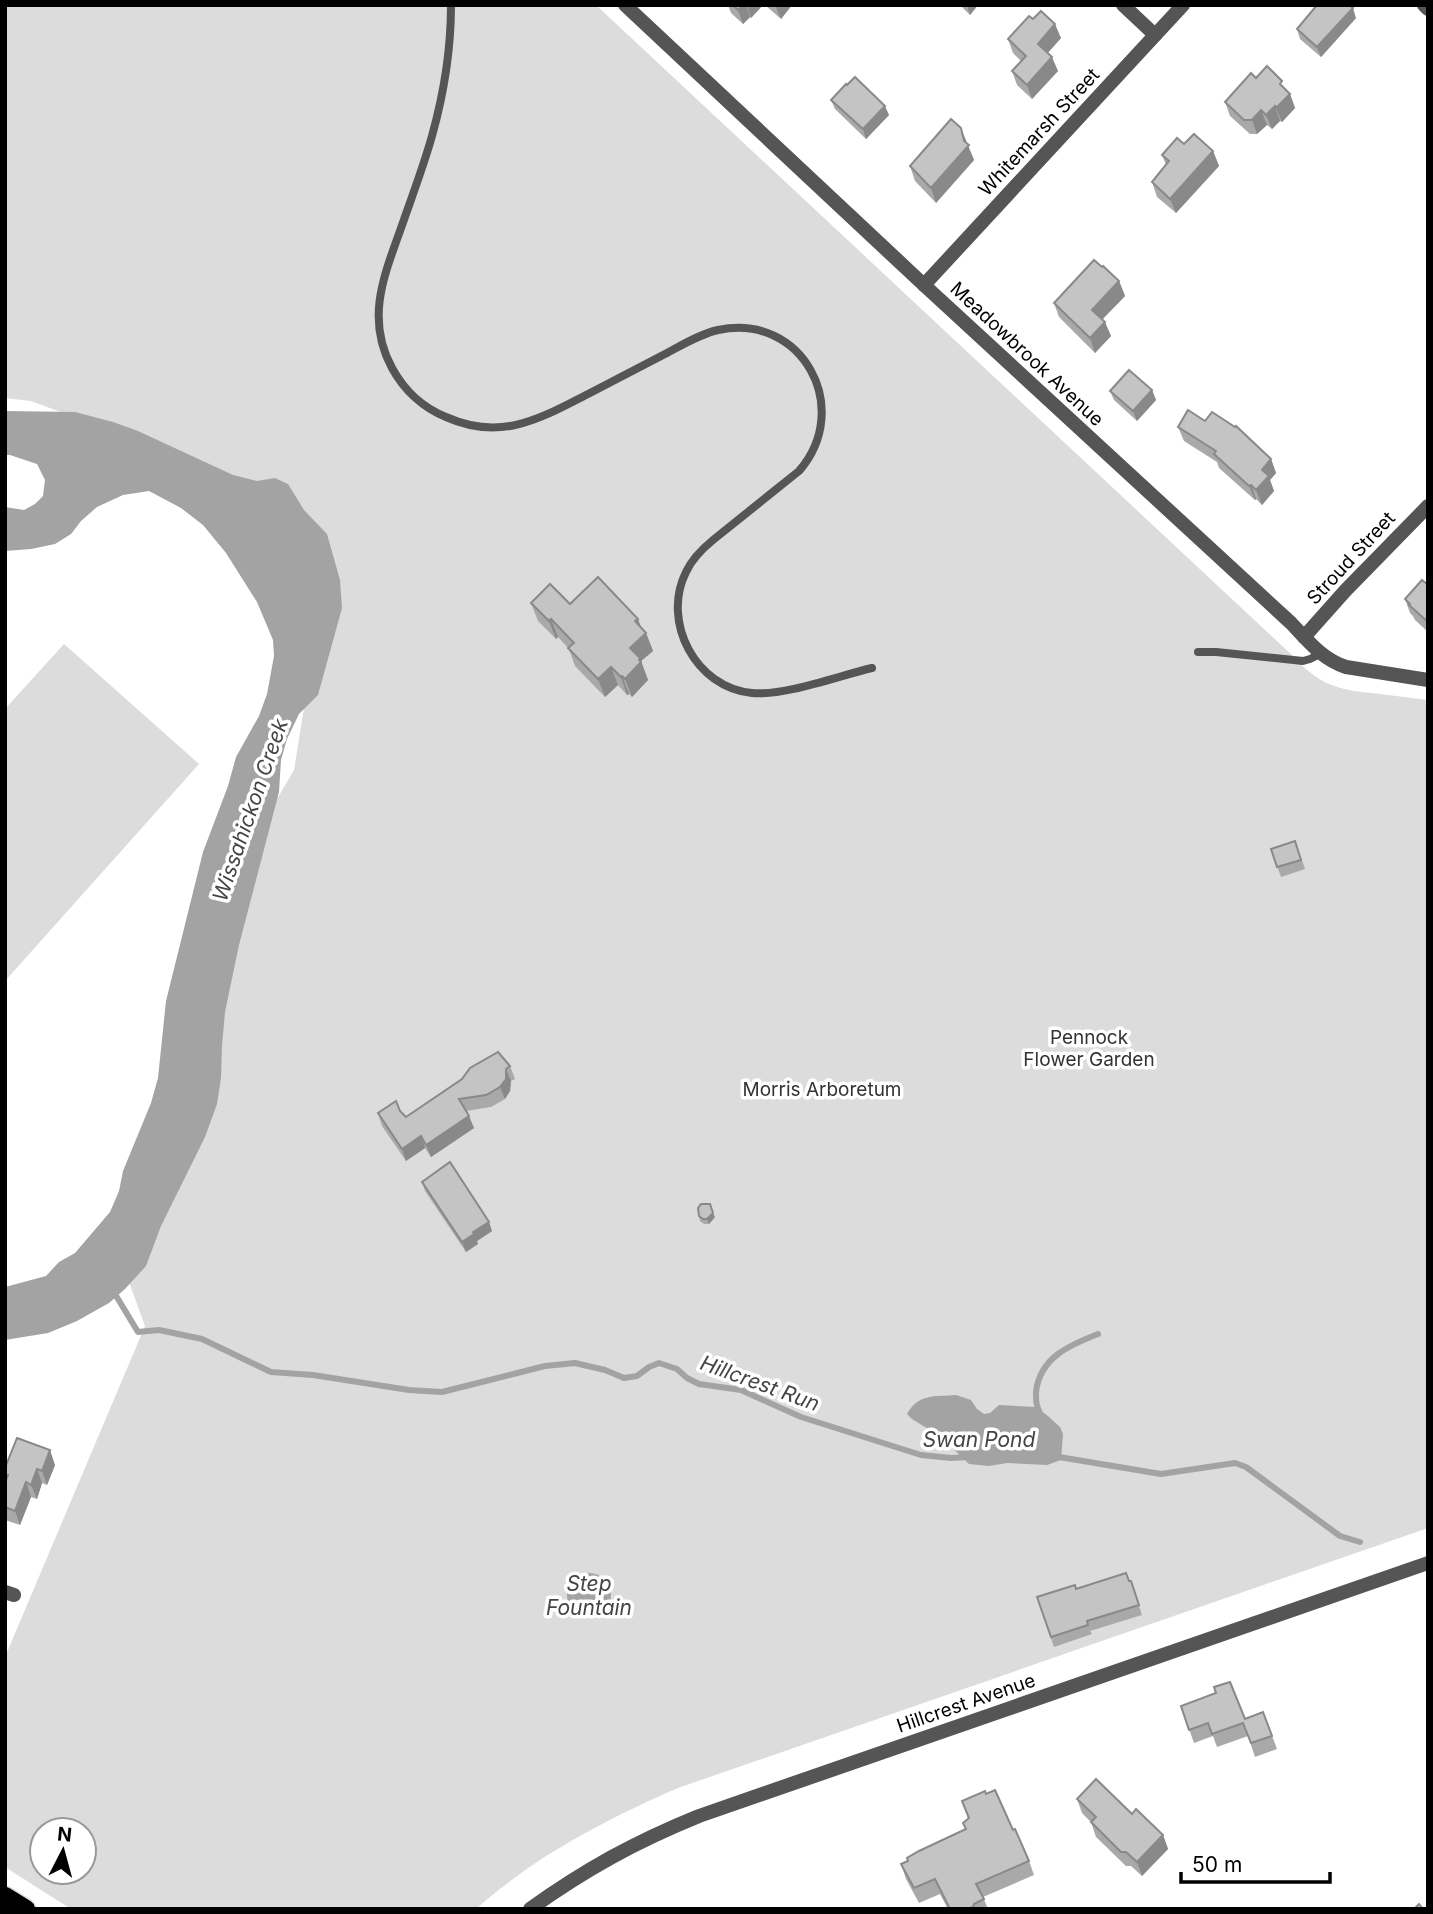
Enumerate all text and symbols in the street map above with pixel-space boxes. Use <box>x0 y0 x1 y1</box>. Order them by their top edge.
street label: Whitemarsh Street <box>974 63 1104 201</box>
street label: Meadowbrook Avenue <box>946 277 1108 431</box>
street label: Stroud Street <box>1302 507 1400 609</box>
water label: Wissahickon Creek <box>207 715 293 904</box>
park label: Pennock Flower Garden <box>1023 1026 1155 1071</box>
park label: Morris Arboretum <box>742 1078 902 1101</box>
water label: Hillcrest Run <box>697 1350 823 1416</box>
water label: Swan Pond <box>923 1427 1035 1452</box>
water label: Step Fountain <box>546 1571 632 1620</box>
street label: Hillcrest Avenue <box>894 1669 1038 1737</box>
north arrow <box>28 1816 98 1886</box>
text: N <box>56 1822 73 1847</box>
scale bar <box>1181 1840 1330 1884</box>
text: 50 m <box>1192 1852 1242 1877</box>

